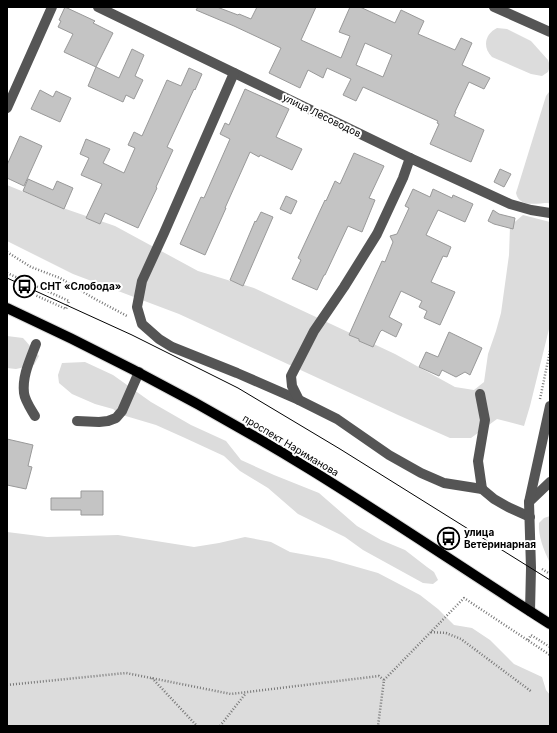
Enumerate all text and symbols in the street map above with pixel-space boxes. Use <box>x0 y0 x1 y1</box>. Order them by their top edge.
street label: улица Лесоводов <box>281 91 364 139</box>
bus stop icon: СНТ «Слобода» <box>11 273 37 299</box>
place label: СНТ «Слобода» <box>40 280 122 292</box>
street label: проспект Нариманова <box>241 412 341 478</box>
bus stop icon: улица Ветеринарная <box>435 525 461 551</box>
place label: улица Ветеринарная <box>464 526 536 550</box>

